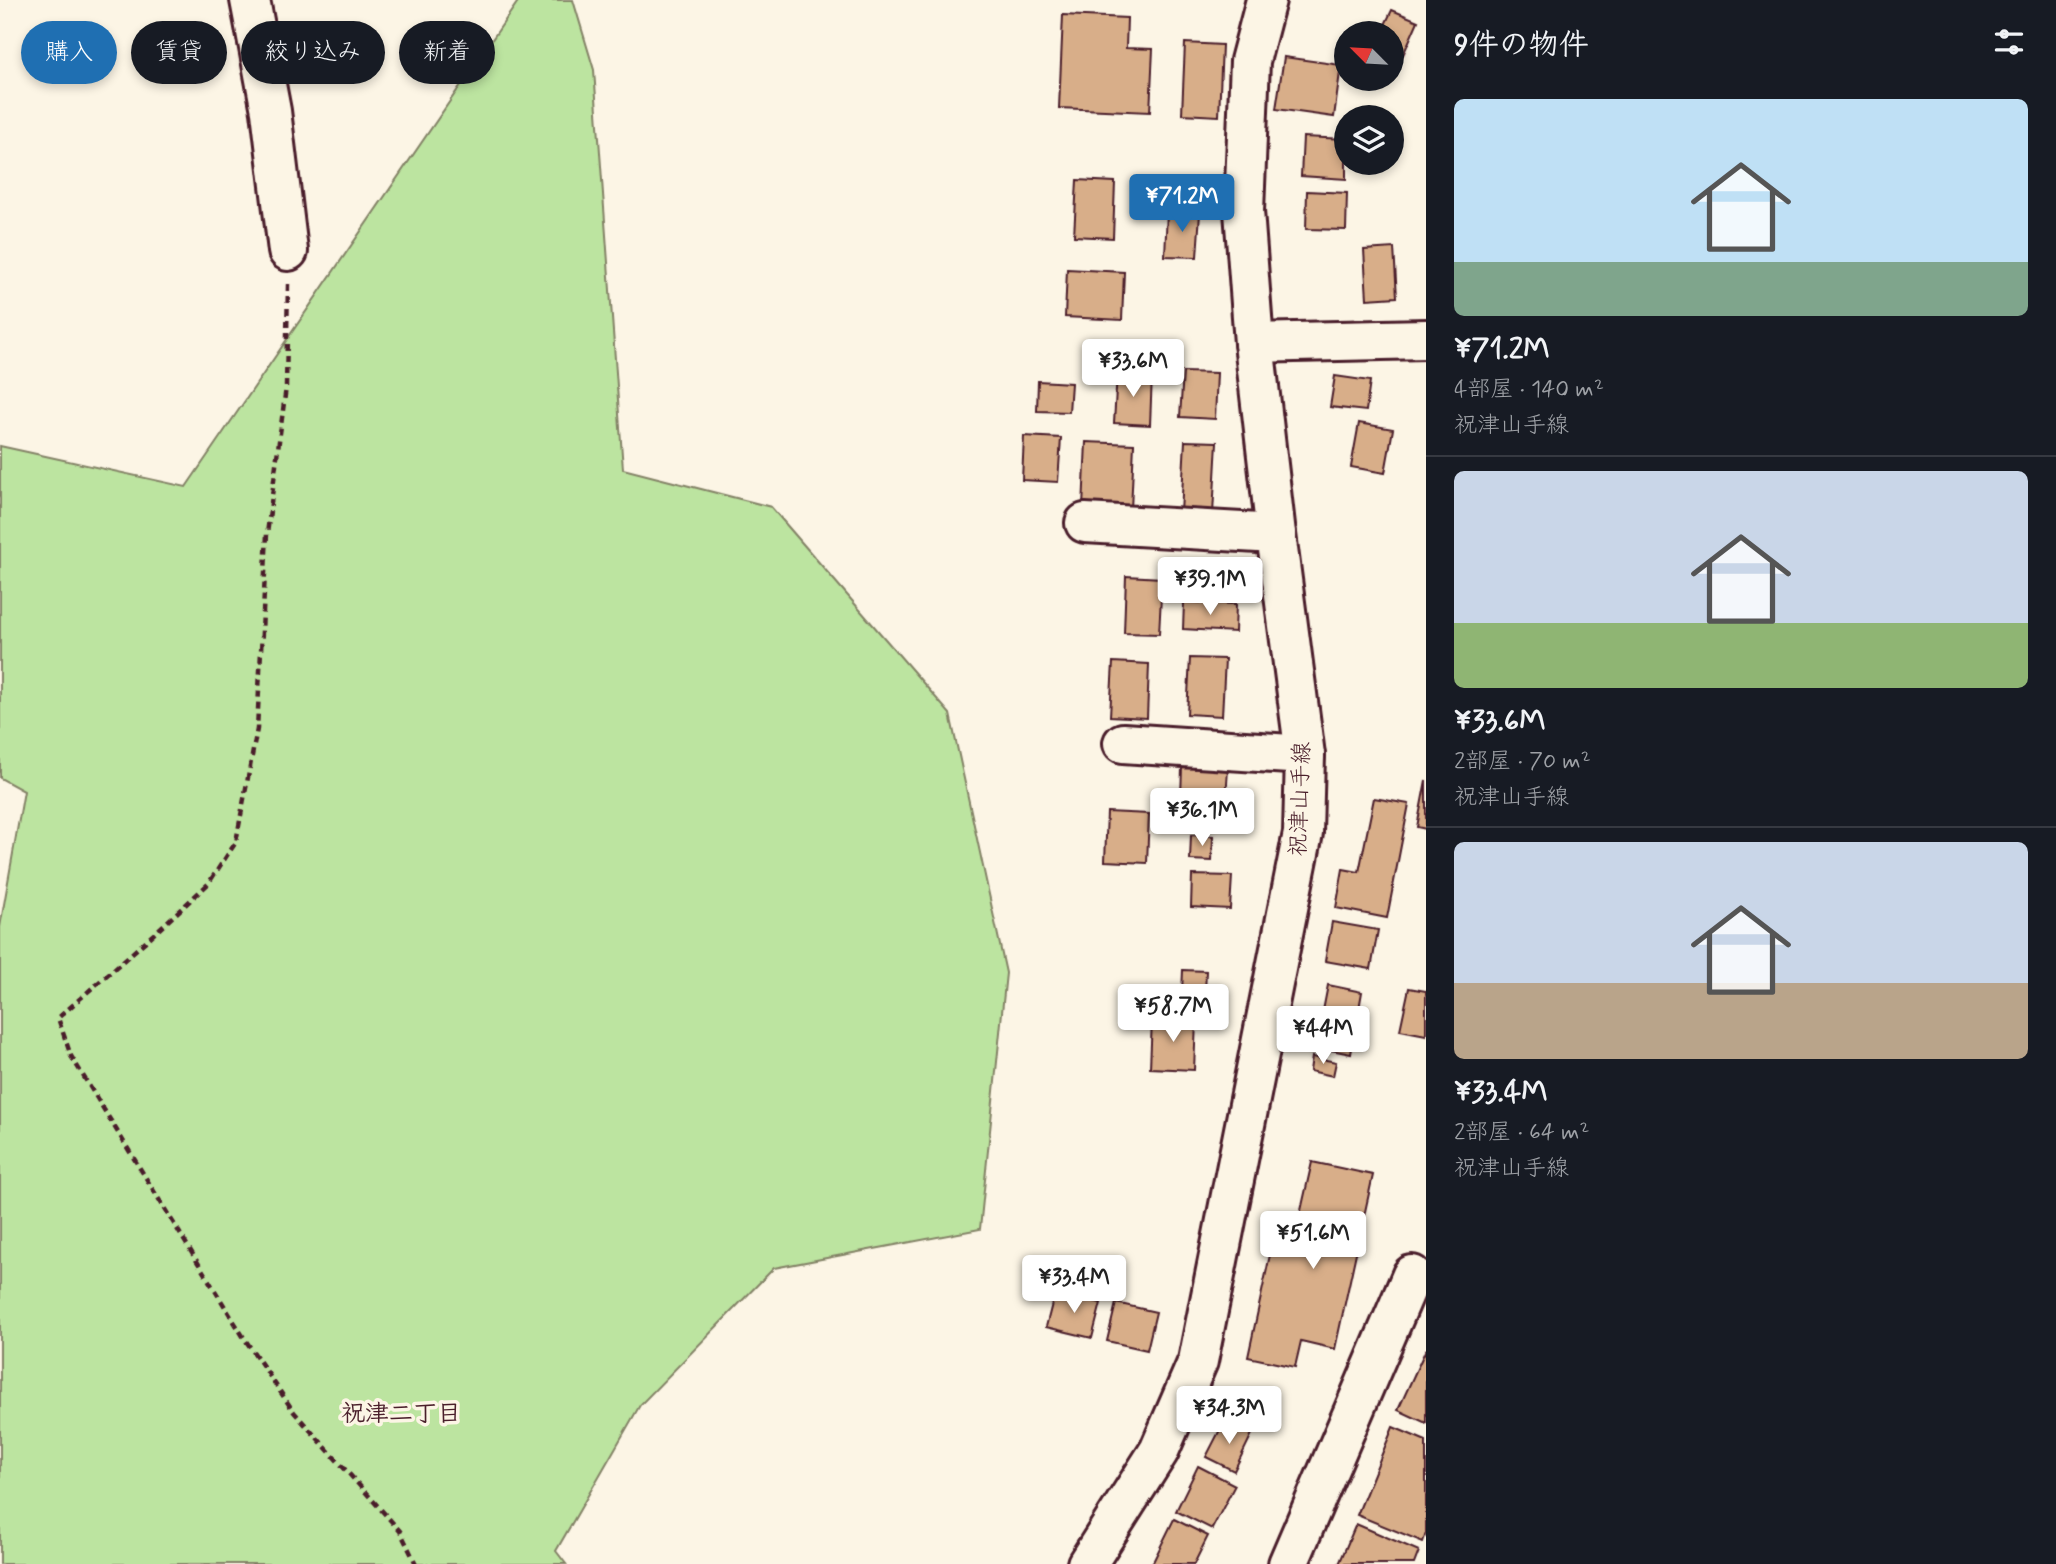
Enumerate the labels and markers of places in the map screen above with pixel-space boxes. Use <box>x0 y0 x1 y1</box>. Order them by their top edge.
pin: ¥71.2M <box>1125 174 1239 234</box>
pin: ¥33.6M <box>1076 340 1190 399</box>
pin: ¥39.1M <box>1153 558 1267 617</box>
pin: ¥36.1M <box>1145 788 1259 848</box>
pin: ¥58.7M <box>1116 984 1230 1044</box>
pin: ¥44M <box>1282 1006 1364 1066</box>
pin: ¥51.6M <box>1256 1212 1370 1271</box>
pin: ¥33.4M <box>1017 1256 1131 1315</box>
pin: ¥34.3M <box>1172 1386 1286 1446</box>

